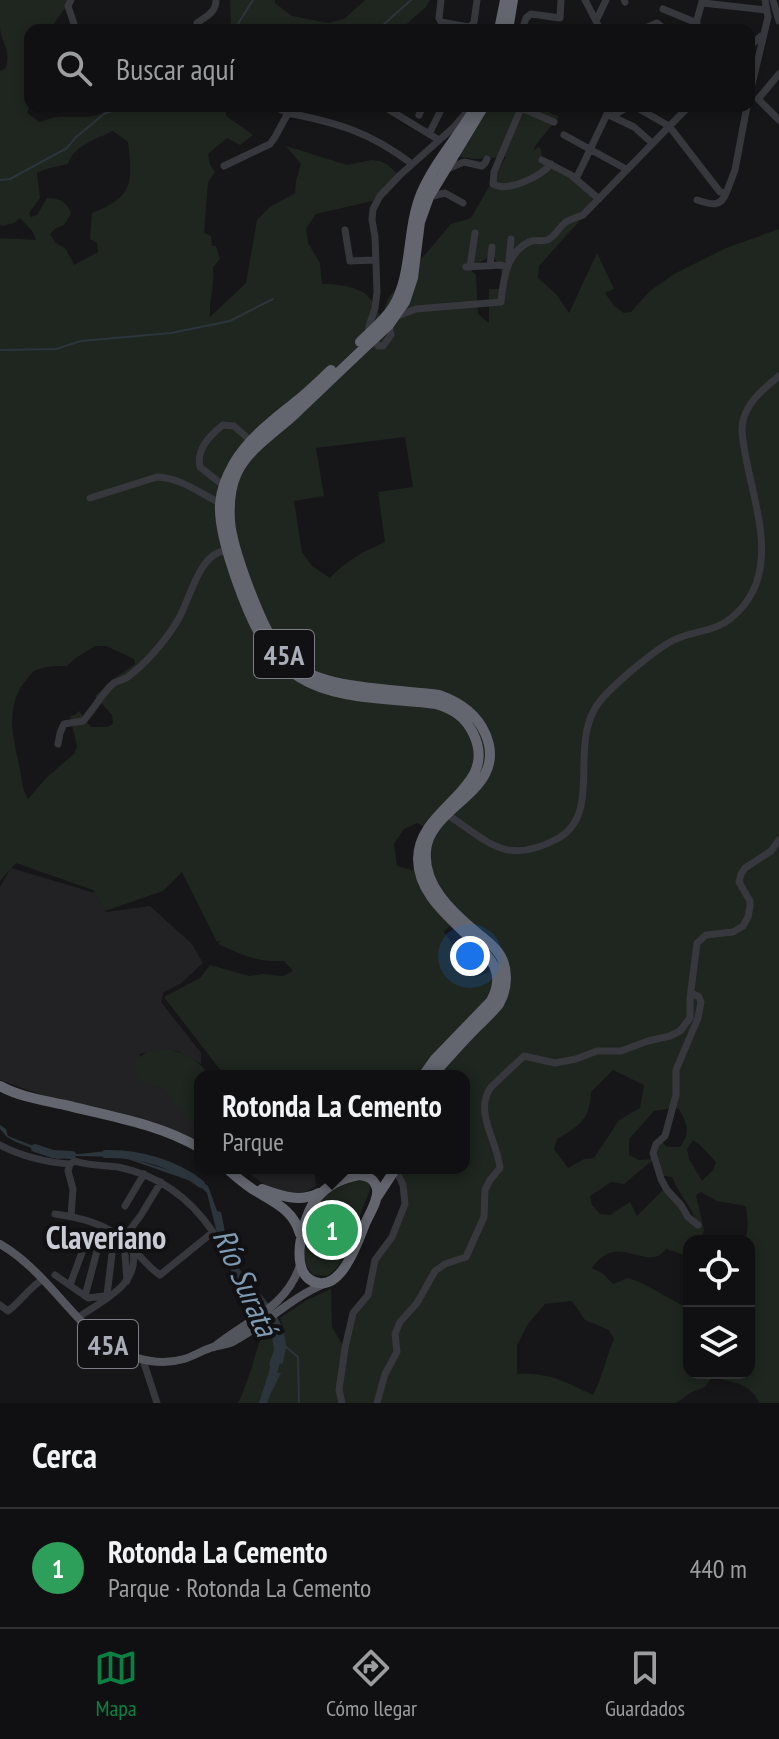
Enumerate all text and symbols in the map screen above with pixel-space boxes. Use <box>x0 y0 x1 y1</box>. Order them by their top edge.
search box <box>24 24 755 112</box>
icon: search <box>52 46 96 90</box>
text: Buscar aquí <box>116 49 235 88</box>
road number: 45A <box>254 630 314 678</box>
your location <box>450 936 490 976</box>
popup <box>194 1070 470 1174</box>
text: Rotonda La Cemento <box>222 1086 442 1125</box>
text: Parque <box>222 1125 284 1158</box>
pin: 1 <box>306 1200 358 1260</box>
district label: Claveriano <box>46 1216 166 1258</box>
water label: Río Suratá <box>204 1222 289 1344</box>
map controls <box>683 1235 755 1379</box>
button: locate <box>683 1235 755 1307</box>
button: layers <box>683 1307 755 1379</box>
road number: 45A <box>78 1320 138 1368</box>
text: Cerca <box>32 1433 97 1477</box>
text: Rotonda La Cemento <box>108 1532 328 1571</box>
text: 1 <box>52 1552 64 1585</box>
text: 440 m <box>689 1552 747 1585</box>
text: Parque · Rotonda La Cemento <box>108 1571 371 1604</box>
tab: Mapa <box>94 1646 138 1722</box>
tab: Cómo llegar <box>326 1646 417 1722</box>
tab: Guardados <box>605 1646 685 1722</box>

